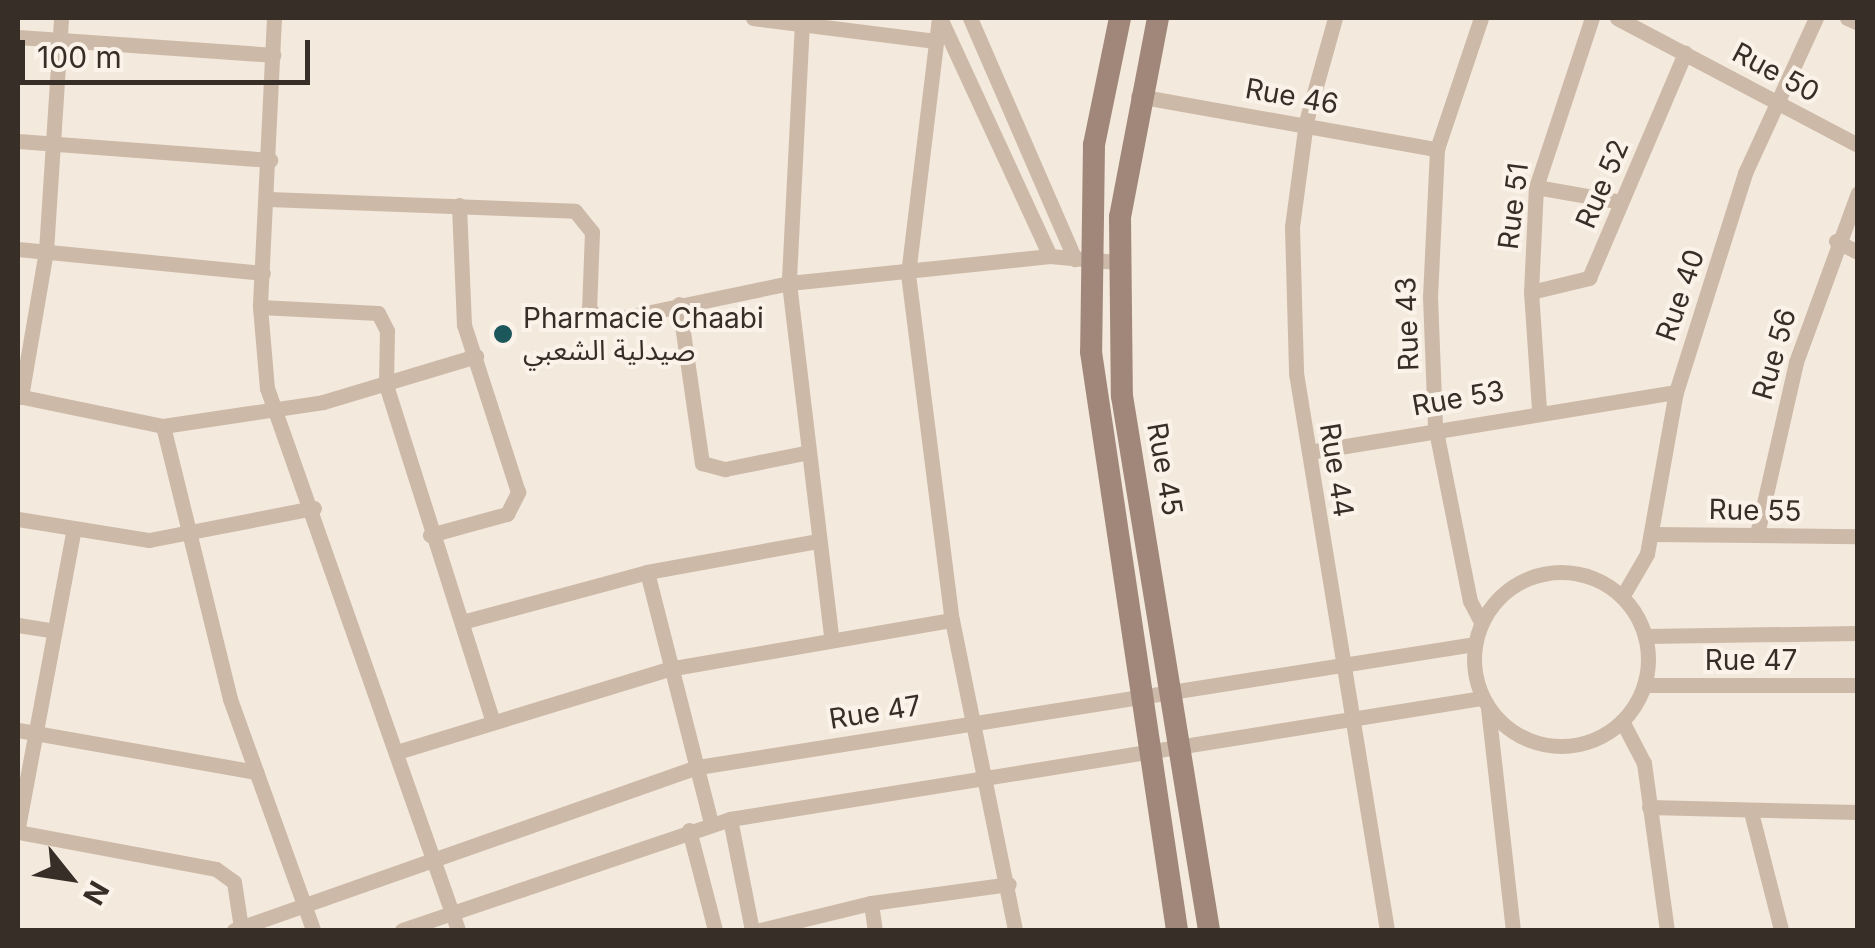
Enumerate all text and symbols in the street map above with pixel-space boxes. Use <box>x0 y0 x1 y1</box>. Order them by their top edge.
scale bar <box>25 20 315 82</box>
street label: Rue 50 <box>1727 35 1825 109</box>
text: 100 m <box>37 39 122 75</box>
street label: Rue 46 <box>1243 71 1341 121</box>
street label: Rue 52 <box>1568 135 1636 233</box>
street label: Rue 51 <box>1491 161 1535 251</box>
street label: Rue 40 <box>1649 245 1711 345</box>
street label: Rue 43 <box>1389 276 1425 372</box>
place label: Pharmacie Chaabi صيدلية الشعبي <box>523 301 764 367</box>
street label: Rue 56 <box>1745 305 1803 403</box>
marker: Pharmacie Chaabi صيدلية الشعبي <box>492 323 514 345</box>
street label: Rue 53 <box>1409 373 1507 423</box>
street label: Rue 45 <box>1140 420 1190 518</box>
street label: Rue 44 <box>1313 420 1361 520</box>
street label: Rue 55 <box>1708 492 1802 528</box>
street label: Rue 47 <box>1705 643 1797 677</box>
street label: Rue 47 <box>827 688 923 736</box>
north arrow <box>20 828 120 928</box>
text: N <box>76 875 116 911</box>

